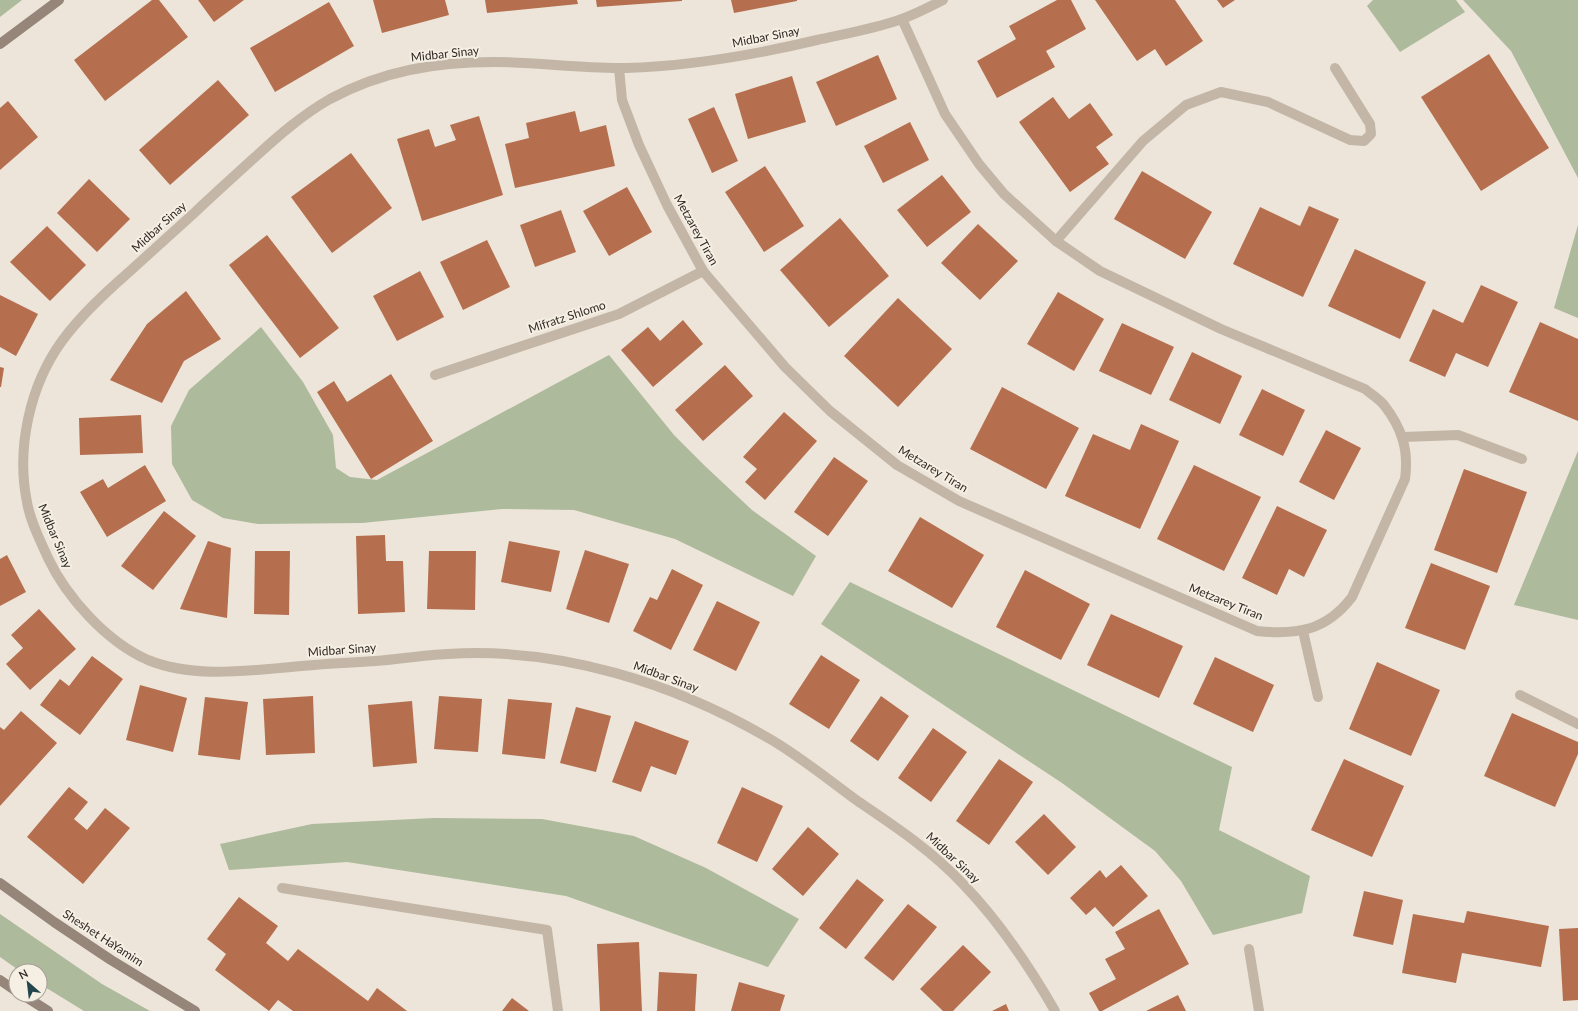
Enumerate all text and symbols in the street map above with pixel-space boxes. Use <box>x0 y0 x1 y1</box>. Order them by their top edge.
street label: Midbar Sinay <box>731 22 802 50</box>
street label: Midbar Sinay <box>410 42 481 65</box>
street label: Metzarey Tiran <box>671 192 722 268</box>
street label: Midbar Sinay <box>128 198 190 255</box>
street label: Mifratz Shlomo <box>526 297 608 336</box>
street label: Metzarey Tiran <box>896 442 971 495</box>
street label: Midbar Sinay <box>35 501 76 571</box>
street label: Metzarey Tiran <box>1187 580 1265 623</box>
street label: Midbar Sinay <box>307 640 377 659</box>
street label: Midbar Sinay <box>631 658 702 696</box>
street label: Midbar Sinay <box>923 829 984 887</box>
street label: Sheshet HaYamim <box>60 906 147 969</box>
north arrow <box>8 963 48 1003</box>
text: N <box>16 966 30 981</box>

